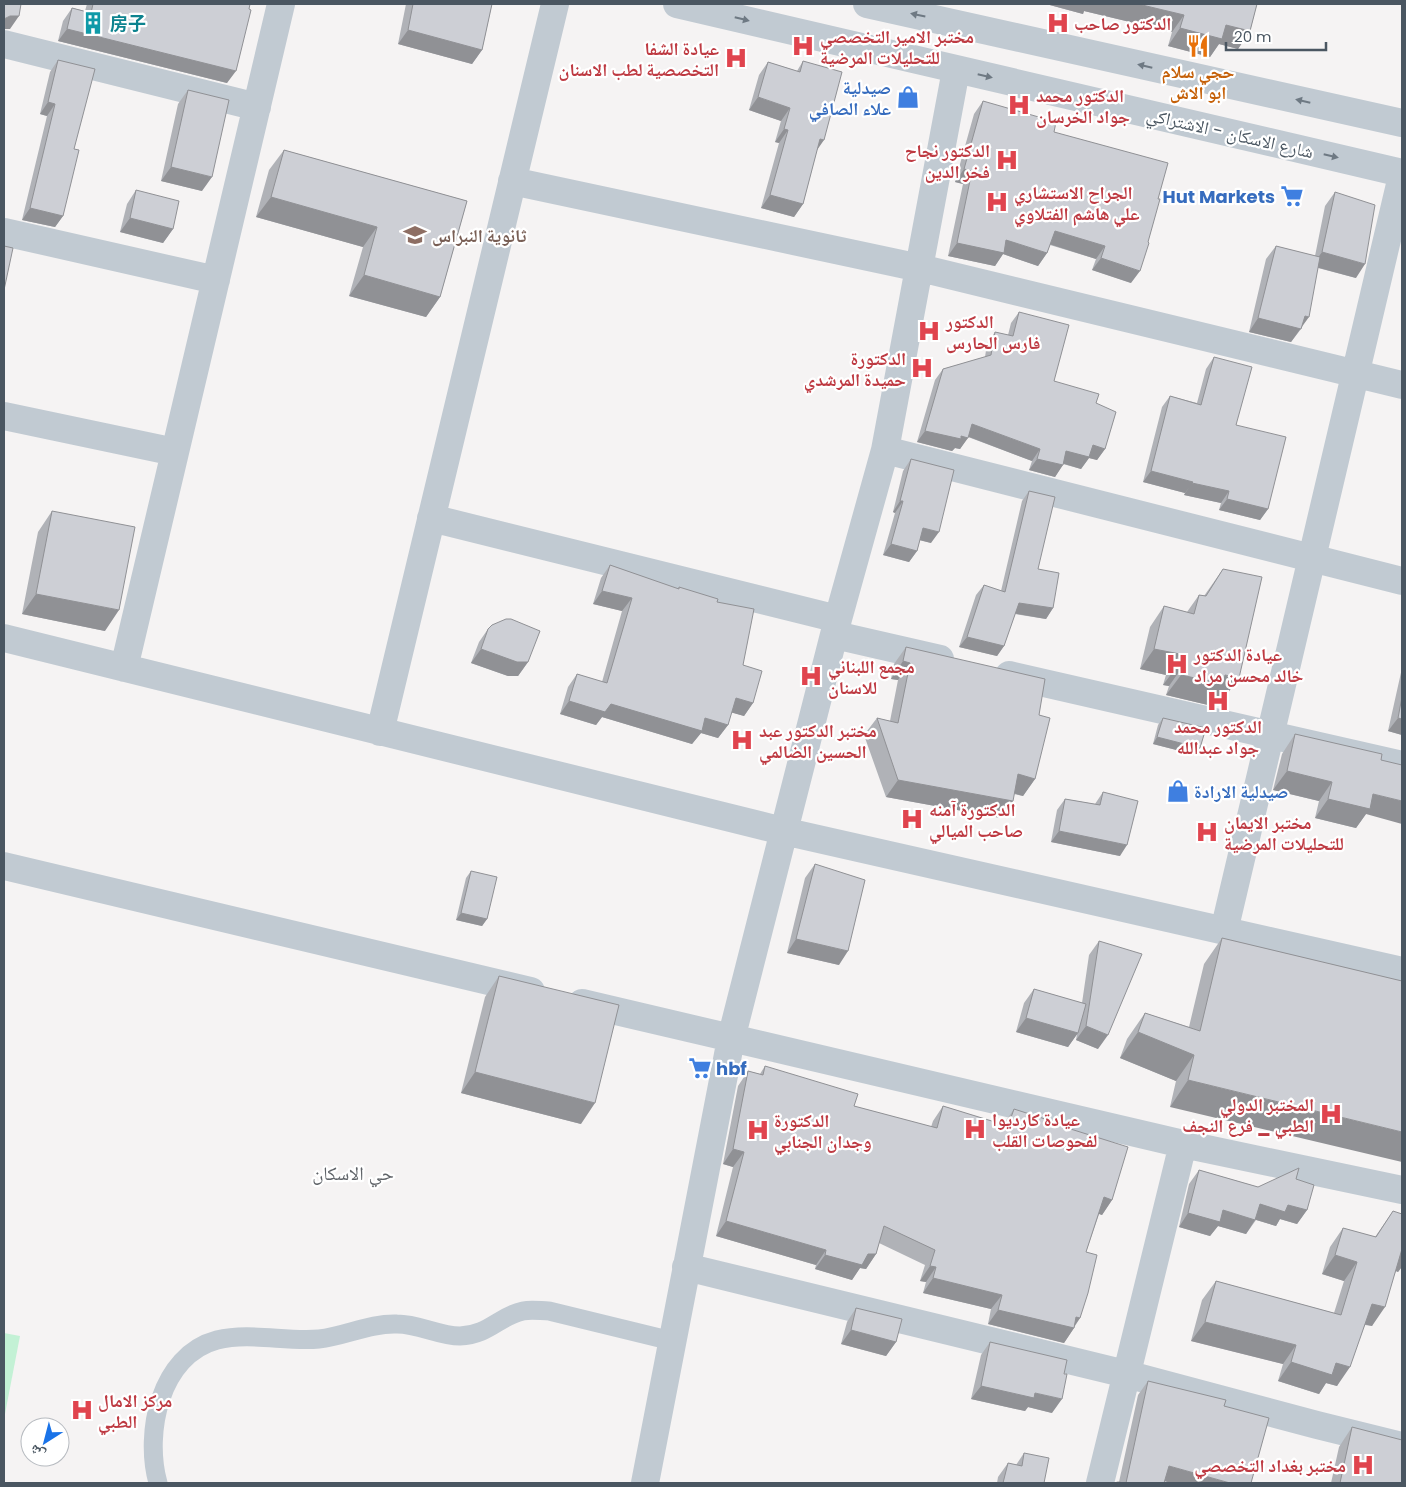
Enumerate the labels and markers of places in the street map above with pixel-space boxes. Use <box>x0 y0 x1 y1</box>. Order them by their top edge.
building icon: 房子 <box>80 10 106 36</box>
hospital icon: الدكتور صاحب <box>1045 10 1071 36</box>
place label: 房子 <box>110 11 146 36</box>
place label: الدكتور صاحب <box>1074 11 1171 36</box>
place label: مختبر الامير التخصصي للتحليلات المرضية <box>820 24 974 70</box>
hospital icon: مختبر الامير التخصصي للتحليلات المرضية <box>790 33 816 59</box>
restaurant icon: حجي سلام ابو الاش <box>1185 33 1211 59</box>
place label: عيادة الشفا التخصصية لطب الاسنان <box>559 36 719 82</box>
hospital icon: عيادة الشفا التخصصية لطب الاسنان <box>723 45 749 71</box>
place label: حجي سلام ابو الاش <box>1162 59 1235 105</box>
place label: صيدلية علاء الصافي <box>809 75 891 123</box>
place label: الدكتور محمد جواد الخرسان <box>1036 83 1130 129</box>
shop icon: صيدلية علاء الصافي <box>895 84 921 110</box>
hospital icon: الدكتور محمد جواد الخرسان <box>1006 92 1032 118</box>
place label: الدكتور نجاح فخر الدين <box>905 138 990 184</box>
hospital icon: الدكتور نجاح فخر الدين <box>994 147 1020 173</box>
place label: الجراح الاستشاري علي هاشم الفتلاوي <box>1014 180 1140 228</box>
supermarket icon: Hut Markets <box>1279 183 1305 209</box>
place label: Hut Markets <box>1163 184 1275 209</box>
hospital icon: الجراح الاستشاري علي هاشم الفتلاوي <box>984 189 1010 215</box>
school or university icon: ثانوية النبراس <box>402 222 428 248</box>
place label: ثانوية النبراس <box>432 223 527 248</box>
place label: الدكتور فارس الحارس <box>945 309 1040 355</box>
hospital icon: الدكتور فارس الحارس <box>916 318 942 344</box>
place label: الدكتورة حميدة المرشدي <box>804 346 906 394</box>
hospital icon: الدكتورة حميدة المرشدي <box>909 355 935 381</box>
place label: عيادة الدكتور خالد محسن مراد <box>1193 642 1304 688</box>
hospital icon: عيادة الدكتور خالد محسن مراد <box>1164 651 1190 677</box>
place label: مجمع اللبناني للاسنان <box>828 654 915 700</box>
hospital icon: مجمع اللبناني للاسنان <box>798 663 824 689</box>
hospital icon: الدكتور محمد جواد عبدالله <box>1205 688 1231 714</box>
place label: الدكتور محمد جواد عبدالله <box>1174 714 1262 760</box>
place label: مختبر الدكتور عبد الحسين الضالمي <box>759 718 877 766</box>
hospital icon: مختبر الدكتور عبد الحسين الضالمي <box>729 727 755 753</box>
shop icon: صيدلية الارادة <box>1165 778 1191 804</box>
place label: صيدلية الارادة <box>1194 779 1288 804</box>
place label: الدكتورة آمنه صاحب الميالي <box>929 797 1023 845</box>
hospital icon: الدكتورة آمنه صاحب الميالي <box>899 806 925 832</box>
place label: مختبر الايمان للتحليلات المرضية <box>1224 810 1344 856</box>
hospital icon: مختبر الايمان للتحليلات المرضية <box>1194 819 1220 845</box>
supermarket icon: hbf <box>687 1055 713 1081</box>
place label: hbf <box>716 1056 747 1081</box>
place label: المختبر الدولي الطبي _ فرع النجف <box>1182 1092 1314 1140</box>
hospital icon: المختبر الدولي الطبي _ فرع النجف <box>1318 1101 1344 1127</box>
place label: عيادة كارديوا لفحوصات القلب <box>992 1107 1097 1153</box>
place label: الدكتورة وجدان الجنابي <box>774 1108 872 1156</box>
hospital icon: عيادة كارديوا لفحوصات القلب <box>962 1116 988 1142</box>
hospital icon: الدكتورة وجدان الجنابي <box>745 1117 771 1143</box>
place label: مركز الامال الطبي <box>98 1388 172 1436</box>
hospital icon: مركز الامال الطبي <box>69 1397 95 1423</box>
hospital icon: مختبر بغداد التخصصي <box>1350 1452 1376 1478</box>
place label: مختبر بغداد التخصصي <box>1194 1453 1346 1480</box>

